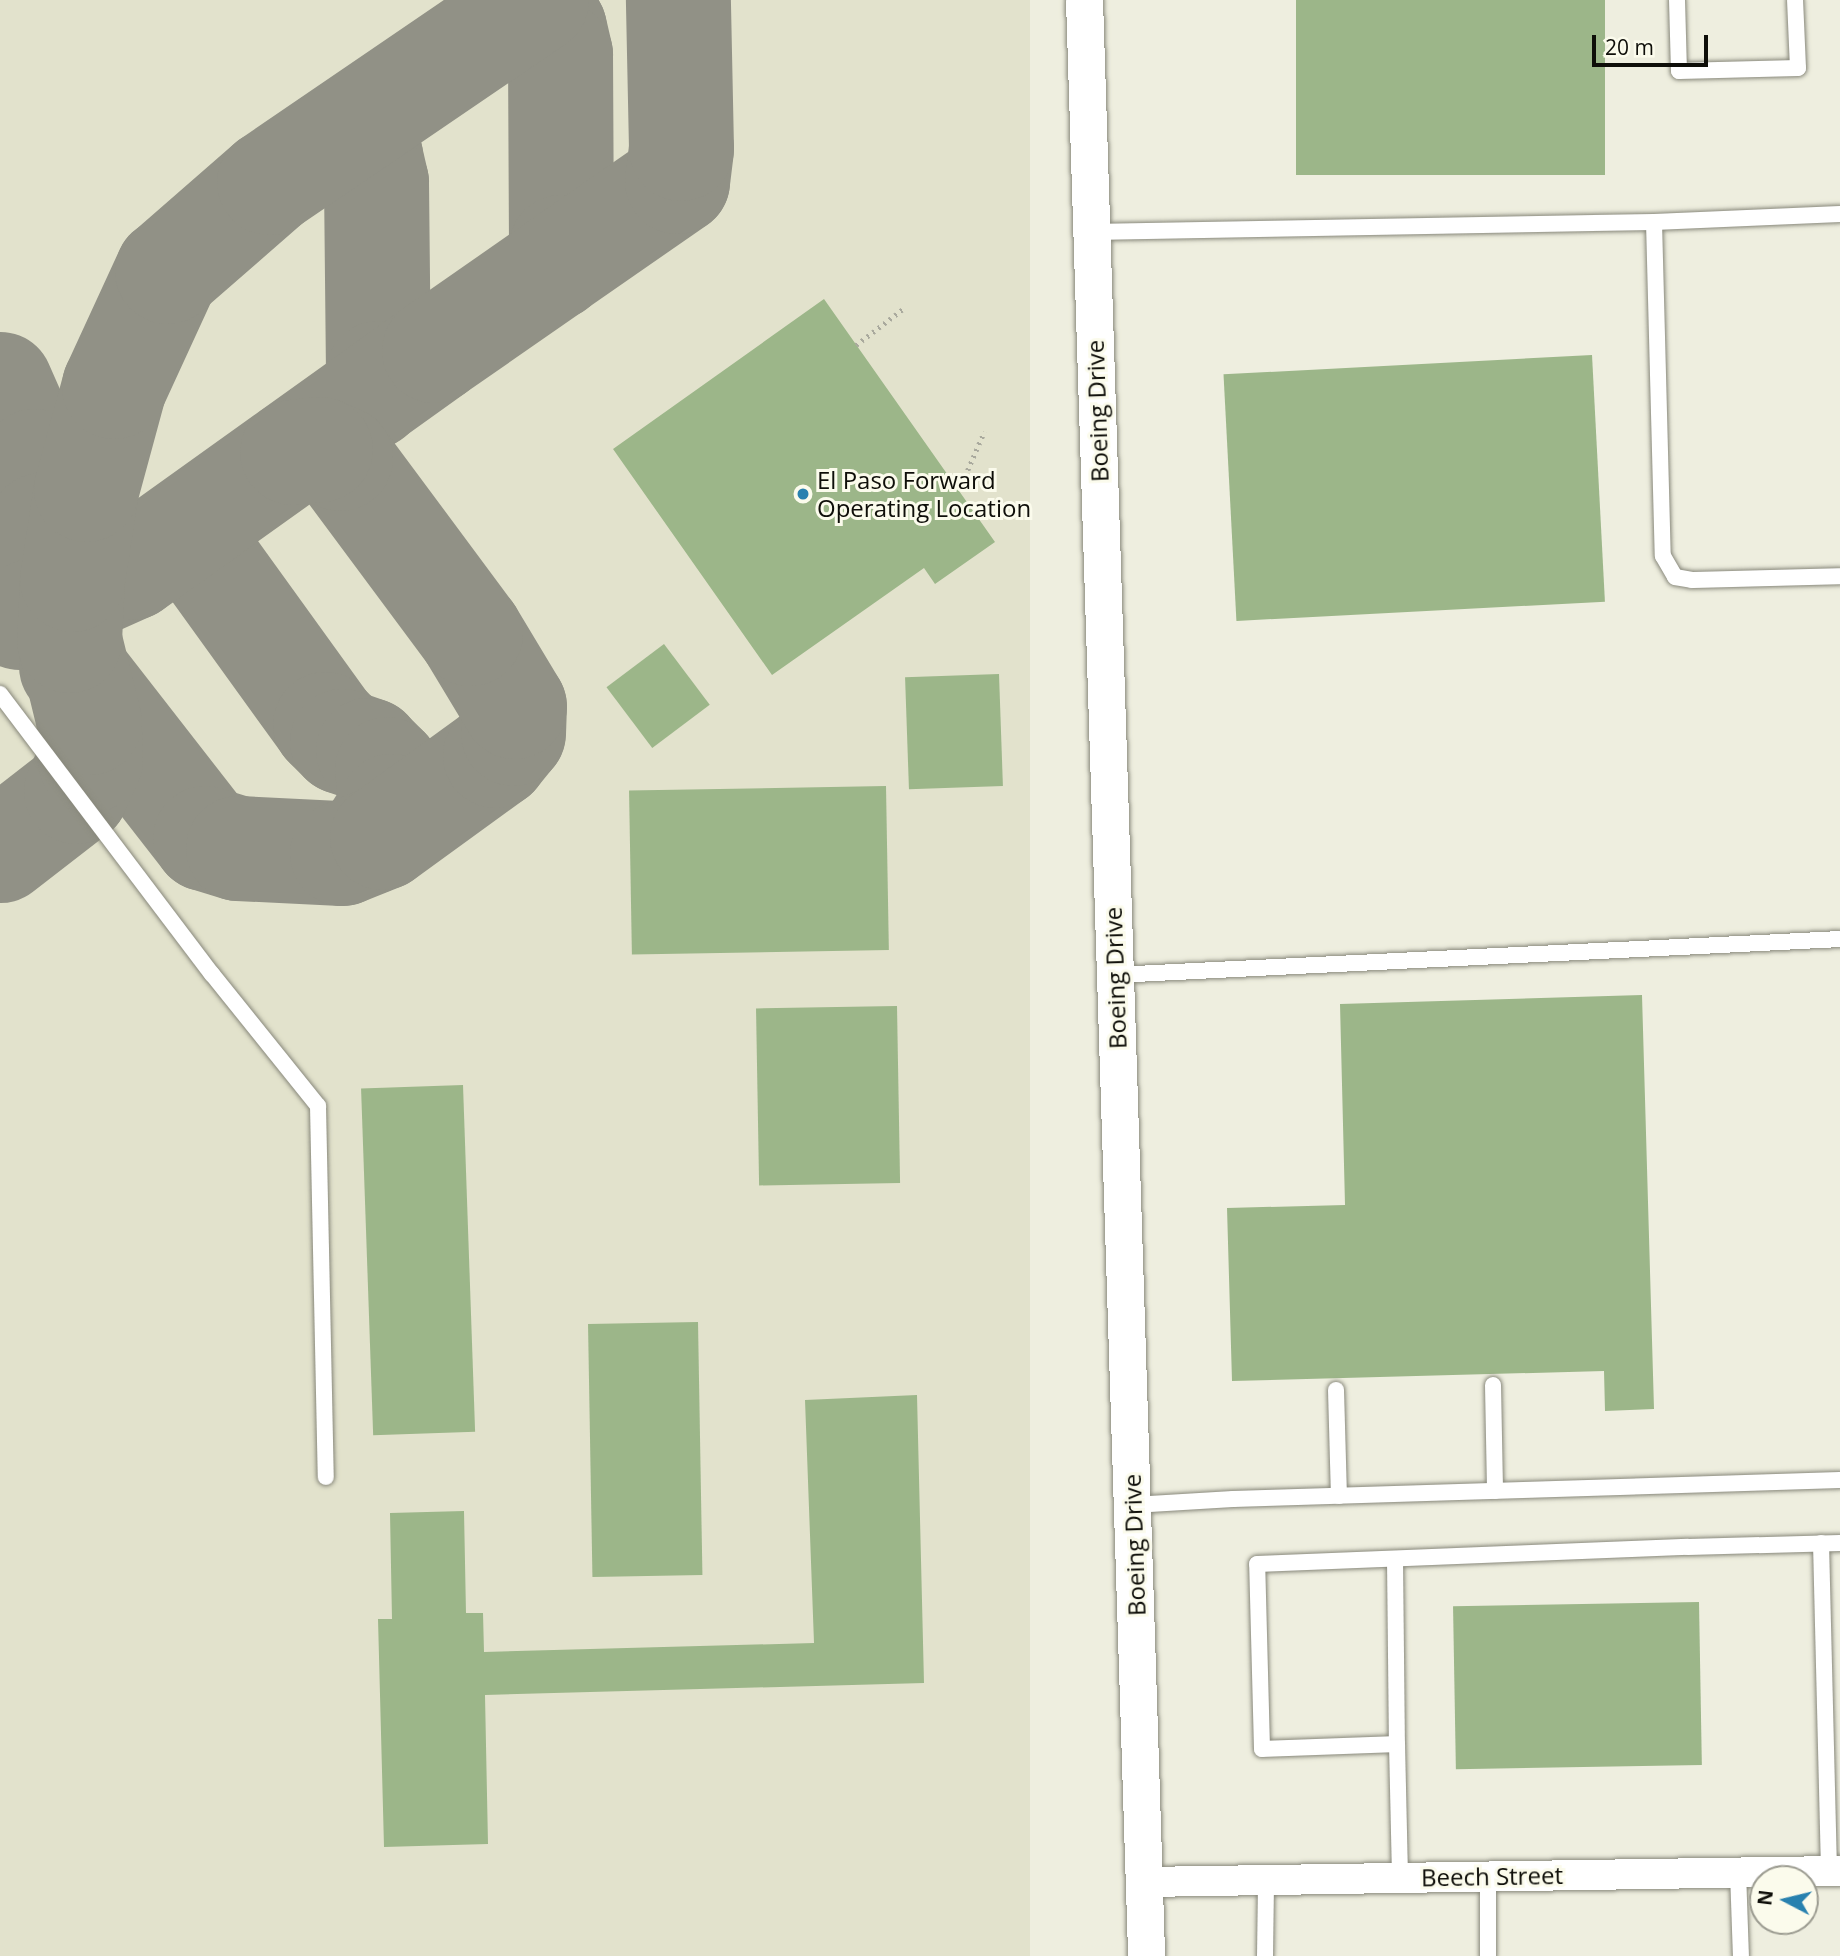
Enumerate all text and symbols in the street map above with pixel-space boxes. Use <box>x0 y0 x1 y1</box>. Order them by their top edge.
scale bar <box>1595 21 1710 65</box>
text: 20 m <box>1605 33 1654 61</box>
street label: Boeing Drive <box>1080 339 1114 483</box>
place label: El Paso Forward Operating Location <box>817 466 1031 522</box>
marker: El Paso Forward Operating Location <box>795 486 811 502</box>
street label: Boeing Drive <box>1098 906 1132 1050</box>
street label: Boeing Drive <box>1117 1473 1151 1617</box>
street label: Beech Street <box>1421 1860 1563 1892</box>
north arrow <box>1749 1865 1819 1935</box>
text: N <box>1751 1888 1779 1907</box>

